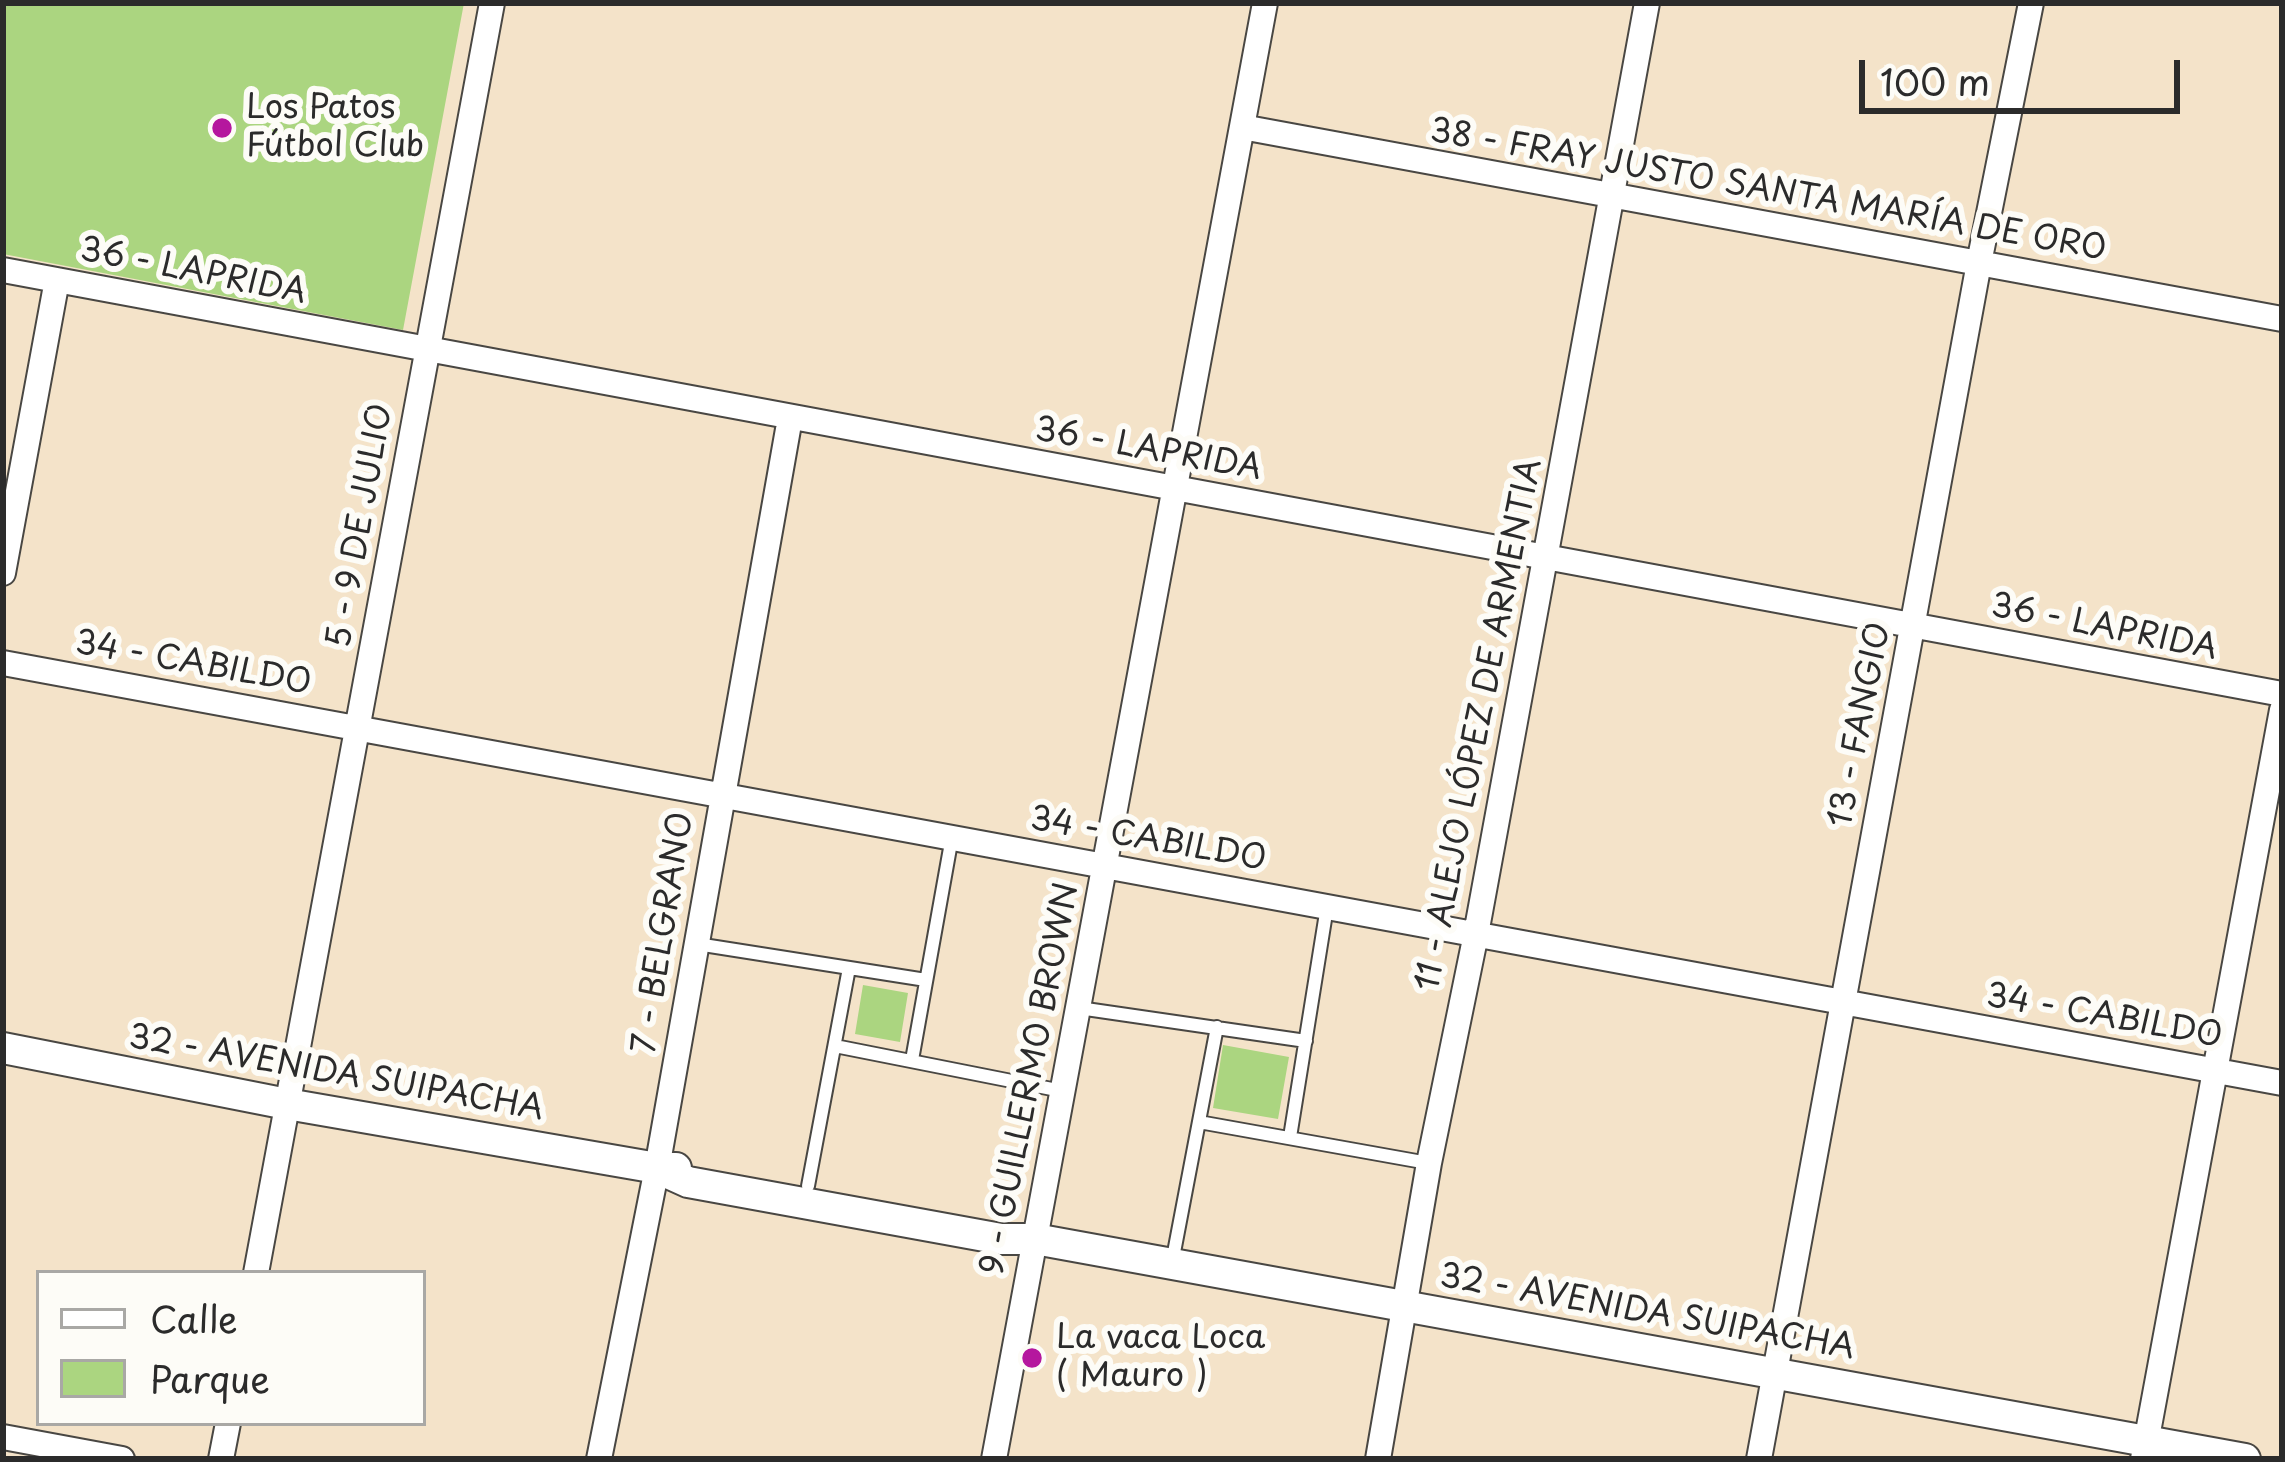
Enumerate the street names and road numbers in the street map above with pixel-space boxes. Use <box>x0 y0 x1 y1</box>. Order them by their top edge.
street label: 38 - FRAY JUSTO SANTA MARÍA DE ORO <box>1427 112 2109 270</box>
street label: 36 - LAPRIDA <box>77 231 309 313</box>
street label: 5 - 9 DE JULIO <box>320 401 402 651</box>
street label: 36 - LAPRIDA <box>1032 411 1264 489</box>
street label: 11 - ALEJO LÓPEZ DE ARMENTIA <box>1409 456 1551 994</box>
street label: 36 - LAPRIDA <box>1988 587 2220 669</box>
street label: 13 - FANGIO <box>1822 619 1900 831</box>
street label: 34 - CABILDO <box>72 624 314 704</box>
street label: 34 - CABILDO <box>1027 800 1269 880</box>
street label: 7 - BELGRANO <box>625 809 703 1057</box>
street label: 9 - GUILLERMO BROWN <box>974 880 1088 1278</box>
street label: 34 - CABILDO <box>1983 977 2225 1057</box>
street label: 32 - AVENIDA SUIPACHA <box>125 1018 547 1130</box>
street label: 32 - AVENIDA SUIPACHA <box>1436 1257 1858 1369</box>

